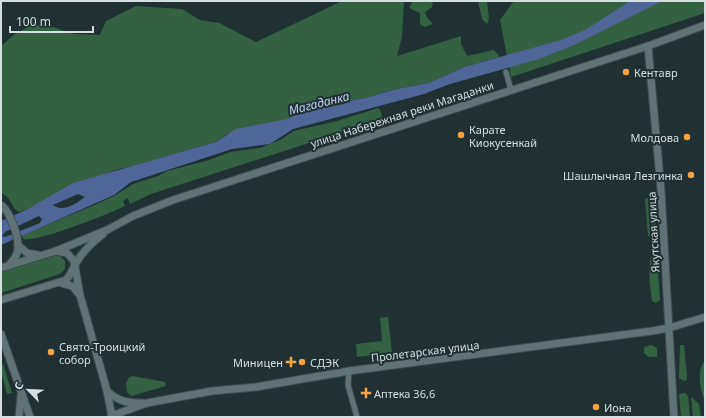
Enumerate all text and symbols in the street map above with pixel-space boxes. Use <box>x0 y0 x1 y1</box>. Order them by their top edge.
scale bar <box>10 8 93 34</box>
text: 100 m <box>16 13 51 30</box>
place label: Кентавр <box>634 65 678 80</box>
marker: Кентавр <box>621 67 631 77</box>
street label: улица Набережная реки Магаданки <box>309 77 495 151</box>
water label: Магаданка <box>287 87 351 119</box>
place label: Карате Киокусенкай <box>469 122 537 150</box>
marker: Карате Киокусенкай <box>456 130 466 140</box>
place label: Молдова <box>631 130 679 145</box>
marker: Молдова <box>682 132 692 142</box>
place label: Шашлычная Лезгинка <box>563 168 683 183</box>
marker: Шашлычная Лезгинка <box>686 170 696 180</box>
street label: Якутская улица <box>643 191 663 273</box>
street label: Пролетарская улица <box>370 337 480 365</box>
place label: Свято-Троицкий собор <box>59 339 145 367</box>
marker: Свято-Троицкий собор <box>46 347 56 357</box>
place label: Миницен <box>233 355 283 370</box>
place label: СДЭК <box>310 355 339 370</box>
marker: Миницен <box>286 357 296 367</box>
marker: СДЭК <box>297 357 307 367</box>
north arrow <box>8 370 48 410</box>
text: С <box>10 379 27 392</box>
place label: Аптека 36,6 <box>374 386 435 401</box>
marker: Аптека 36,6 <box>361 388 371 398</box>
place label: Иона <box>604 400 632 415</box>
marker: Иона <box>591 402 601 412</box>

